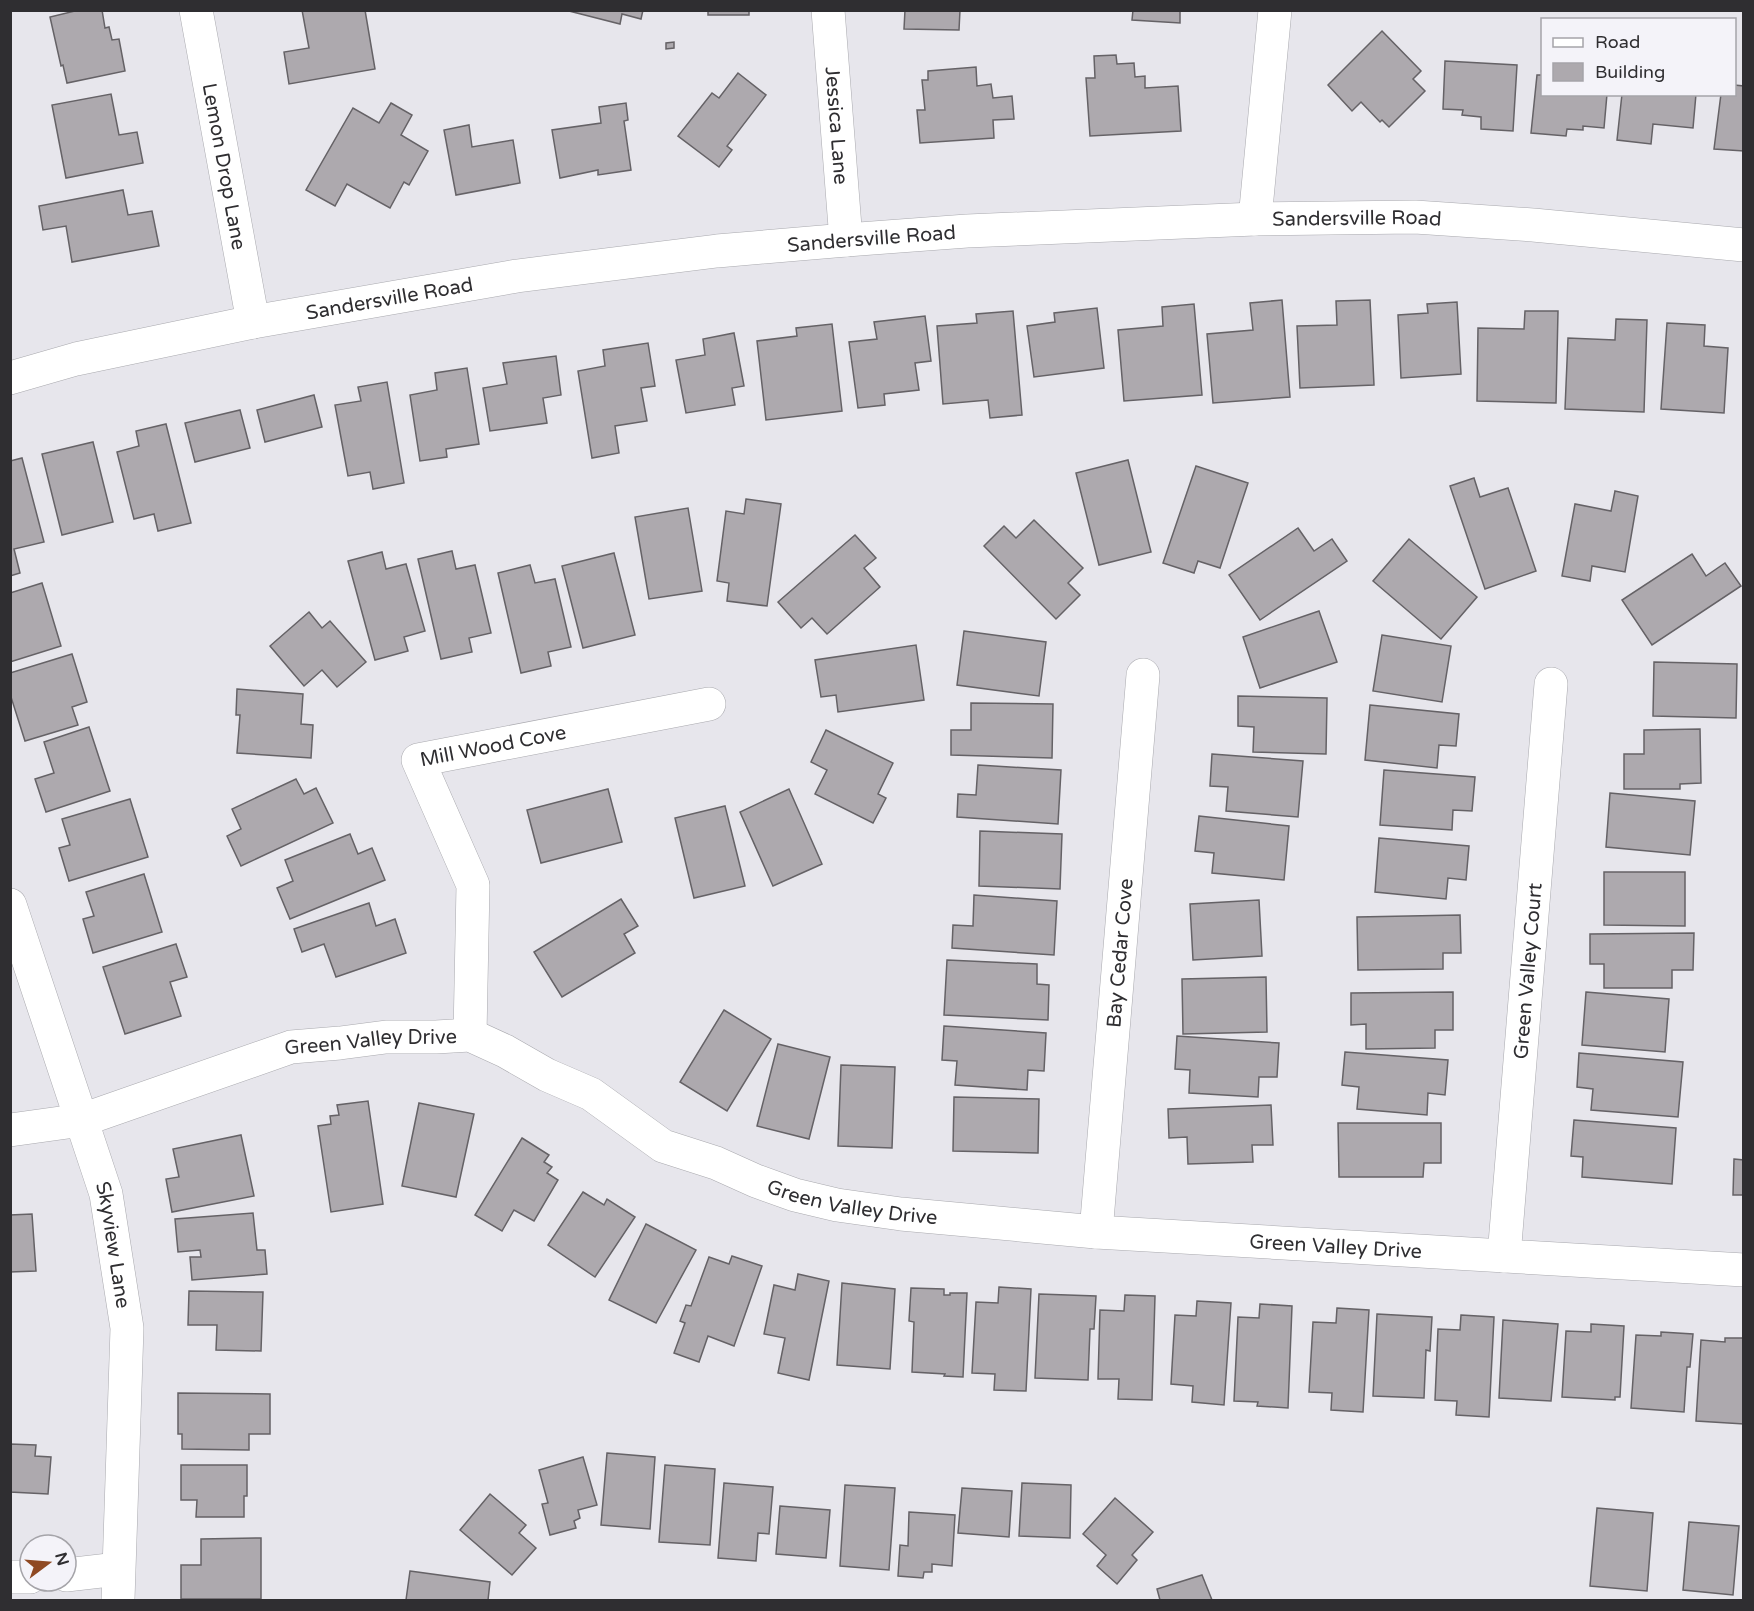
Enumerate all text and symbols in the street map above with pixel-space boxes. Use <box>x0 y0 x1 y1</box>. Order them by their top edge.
legend <box>1541 18 1736 96</box>
text: Road <box>1595 31 1640 53</box>
text: Building <box>1595 61 1665 83</box>
street label: Jessica Lane <box>819 66 853 186</box>
street label: Lemon Drop Lane <box>197 81 251 252</box>
street label: Sandersville Road <box>1272 206 1442 232</box>
street label: Sandersville Road <box>786 221 957 258</box>
street label: Sandersville Road <box>304 273 475 326</box>
street label: Mill Wood Cove <box>418 721 568 772</box>
street label: Bay Cedar Cove <box>1102 877 1139 1029</box>
street label: Green Valley Court <box>1509 881 1548 1060</box>
street label: Green Valley Drive <box>284 1025 458 1060</box>
street label: Green Valley Drive <box>764 1175 938 1230</box>
street label: Skyview Lane <box>90 1179 135 1310</box>
street label: Green Valley Drive <box>1249 1230 1423 1264</box>
north arrow <box>18 1533 78 1593</box>
text: N <box>50 1550 73 1568</box>

